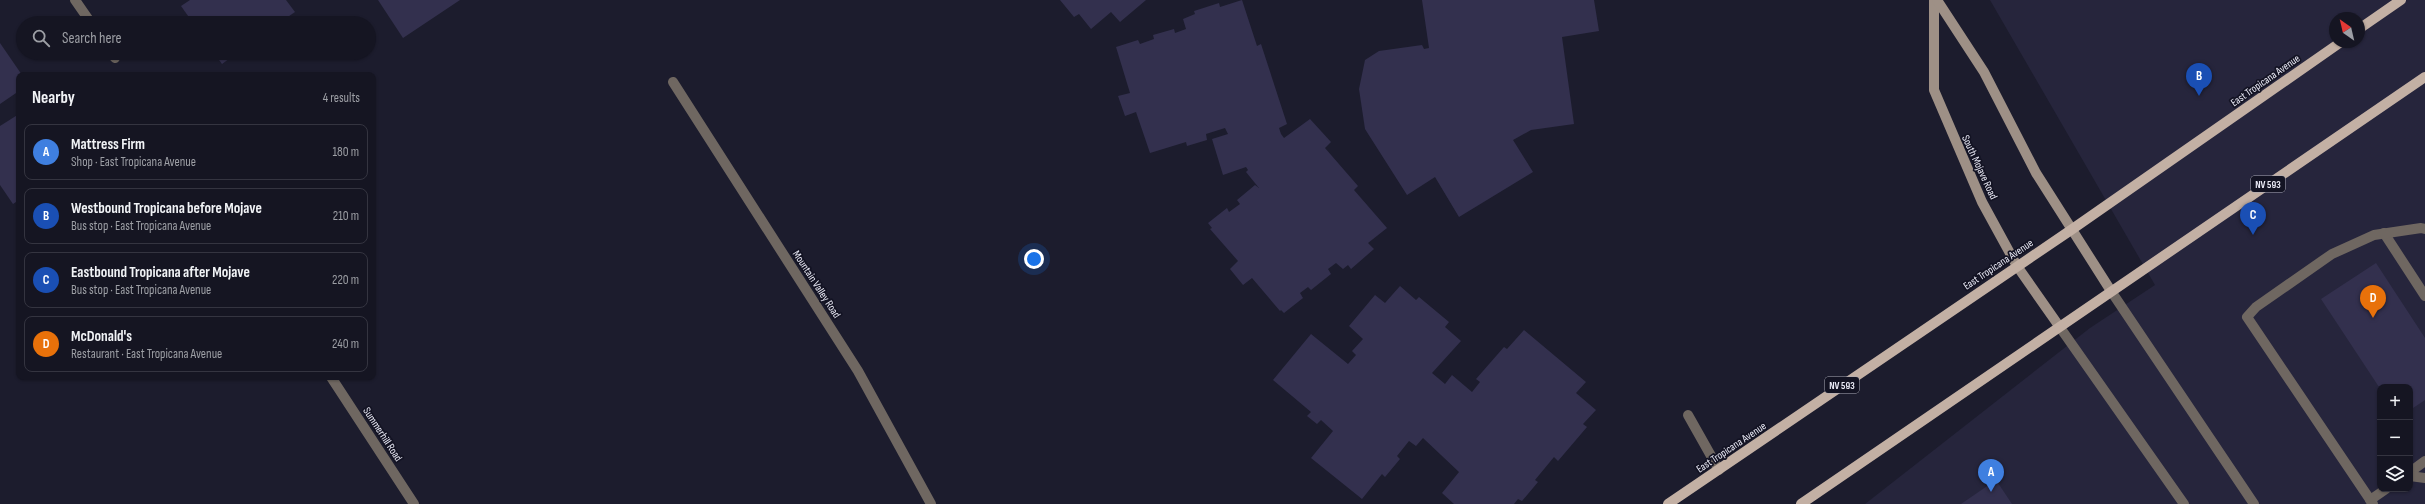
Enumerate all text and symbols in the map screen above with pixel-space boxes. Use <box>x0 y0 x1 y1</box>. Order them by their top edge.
north arrow <box>2329 12 2365 48</box>
search box <box>16 16 376 60</box>
icon: search <box>30 27 52 49</box>
text: Search here <box>62 29 122 48</box>
street label: East Tropicana Avenue <box>2228 52 2302 109</box>
pin: B <box>2186 63 2212 96</box>
text: Nearby <box>32 88 75 108</box>
text: 4 results <box>323 90 360 106</box>
street label: South Mojave Road <box>1959 133 2000 202</box>
text: Mattress Firm <box>71 135 145 154</box>
text: A <box>43 144 49 160</box>
text: 180 m <box>333 144 359 160</box>
text: Shop · East Tropicana Avenue <box>71 154 196 170</box>
road number: NV 593 <box>2251 176 2285 192</box>
text: Westbound Tropicana before Mojave <box>71 199 262 218</box>
pin: C <box>2240 202 2266 235</box>
text: B <box>43 208 49 224</box>
text: 210 m <box>333 208 359 224</box>
text: Bus stop · East Tropicana Avenue <box>71 218 211 234</box>
street label: East Tropicana Avenue <box>1961 236 2036 293</box>
street label: Mountain Valley Road <box>790 248 844 321</box>
your location <box>1024 249 1044 269</box>
text: Eastbound Tropicana after Mojave <box>71 263 250 282</box>
text: C <box>43 272 49 288</box>
text: 220 m <box>332 272 359 288</box>
text: Bus stop · East Tropicana Avenue <box>71 282 211 298</box>
pin: D <box>2360 285 2386 318</box>
text: McDonald's <box>71 327 132 346</box>
text: D <box>43 336 49 352</box>
text: 240 m <box>332 336 359 352</box>
text: Restaurant · East Tropicana Avenue <box>71 346 222 362</box>
road number: NV 593 <box>1825 377 1859 393</box>
map controls <box>2377 384 2413 492</box>
button: + <box>2377 384 2413 420</box>
street label: Summerhill Road <box>360 405 405 464</box>
street label: East Tropicana Avenue <box>1694 419 1769 476</box>
button: − <box>2377 420 2413 456</box>
button: layers <box>2377 456 2413 492</box>
pin: A <box>1978 459 2004 492</box>

